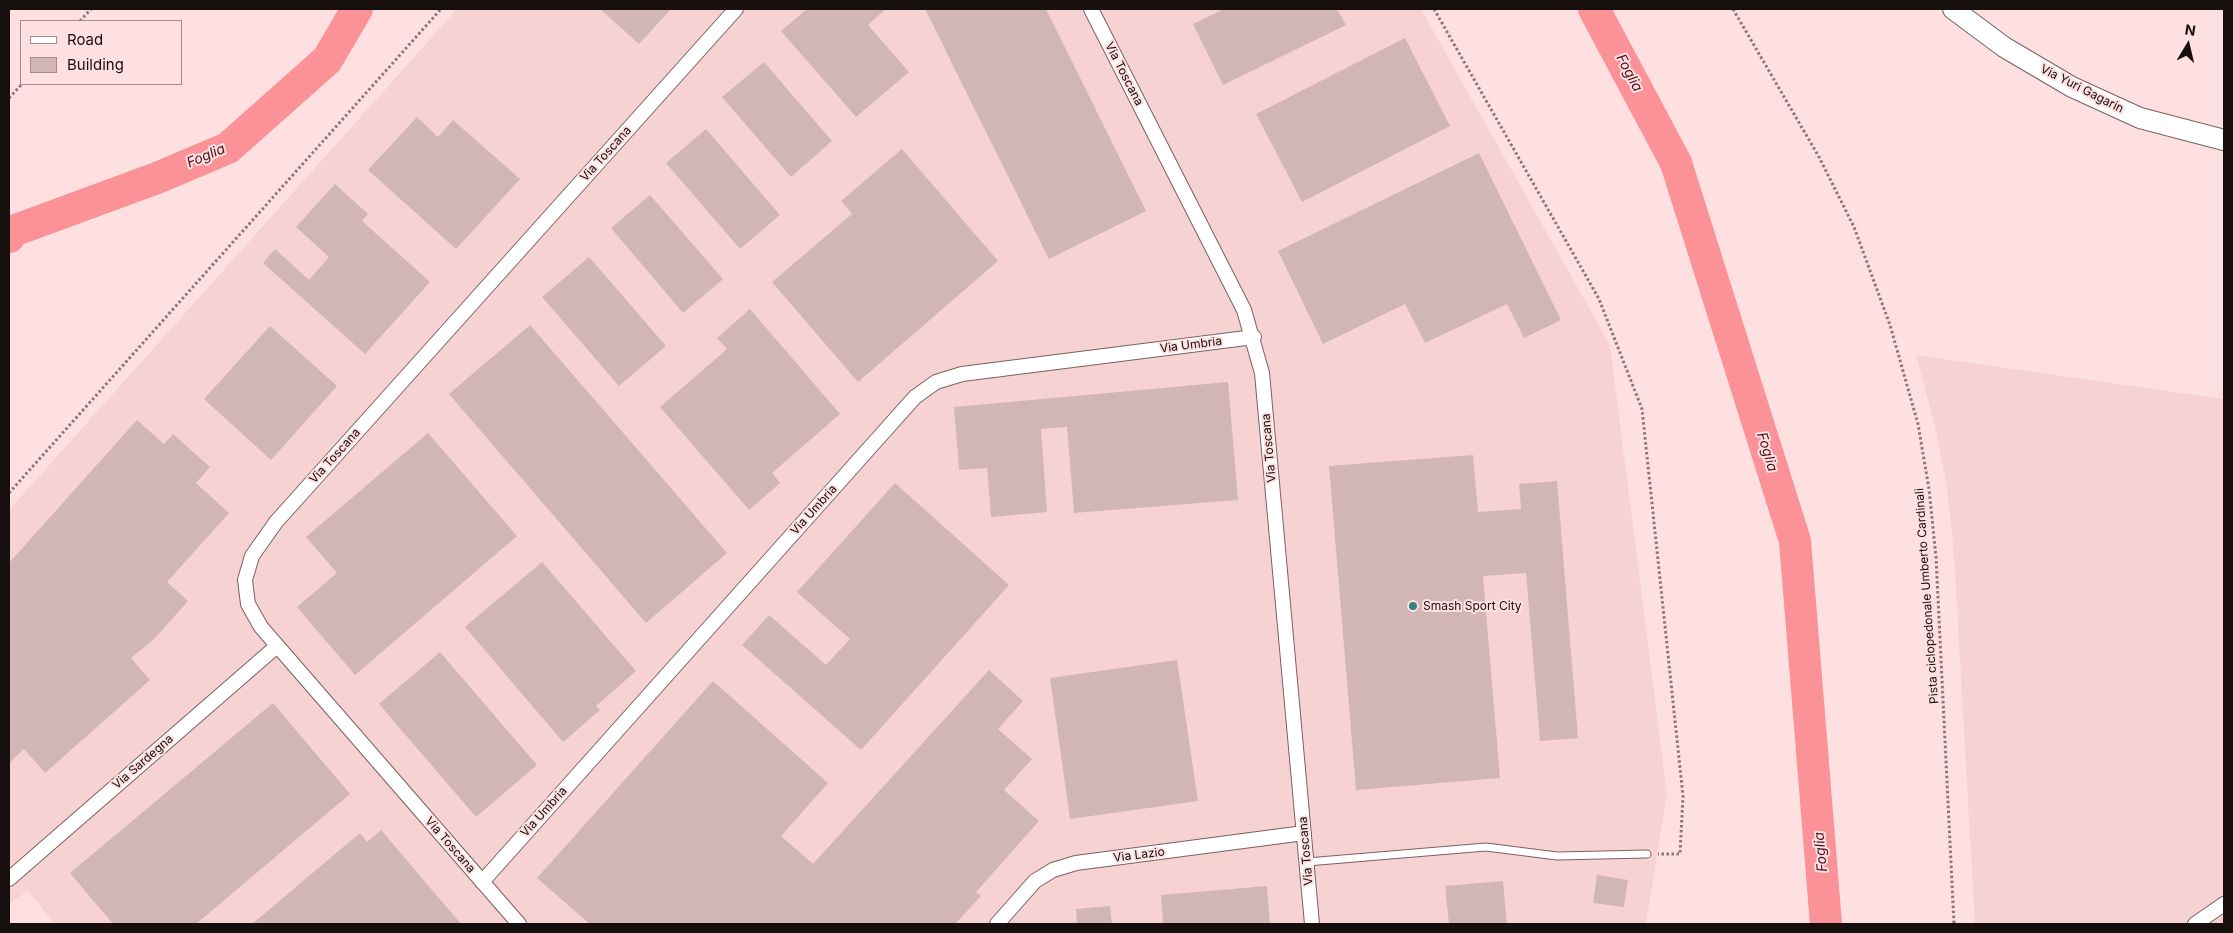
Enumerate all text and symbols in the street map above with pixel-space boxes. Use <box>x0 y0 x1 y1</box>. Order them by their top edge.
legend <box>20 20 182 85</box>
north arrow <box>2163 20 2213 70</box>
text: N <box>2184 20 2197 39</box>
text: Road <box>67 30 103 49</box>
street label: Via Toscana <box>1102 40 1146 108</box>
water label: Foglia <box>1612 51 1646 95</box>
text: Building <box>67 55 124 74</box>
street label: Via Yuri Gagarin <box>2038 62 2126 116</box>
street label: Via Toscana <box>578 123 634 185</box>
water label: Foglia <box>184 140 228 172</box>
street label: Via Umbria <box>1159 334 1223 356</box>
street label: Via Toscana <box>1259 413 1279 483</box>
street label: Via Toscana <box>307 425 363 487</box>
water label: Foglia <box>1753 430 1781 474</box>
street label: Via Umbria <box>788 482 840 538</box>
street label: Pista ciclopedonale Umberto Cardinali <box>1912 488 1942 704</box>
place label: Smash Sport City <box>1423 599 1522 613</box>
marker: Smash Sport City <box>1407 600 1419 612</box>
street label: Via Sardegna <box>110 732 176 792</box>
street label: Via Umbria <box>518 784 570 840</box>
street label: Via Toscana <box>422 814 478 876</box>
street label: Via Toscana <box>1296 816 1316 886</box>
water label: Foglia <box>1811 831 1831 873</box>
street label: Via Lazio <box>1113 845 1165 865</box>

